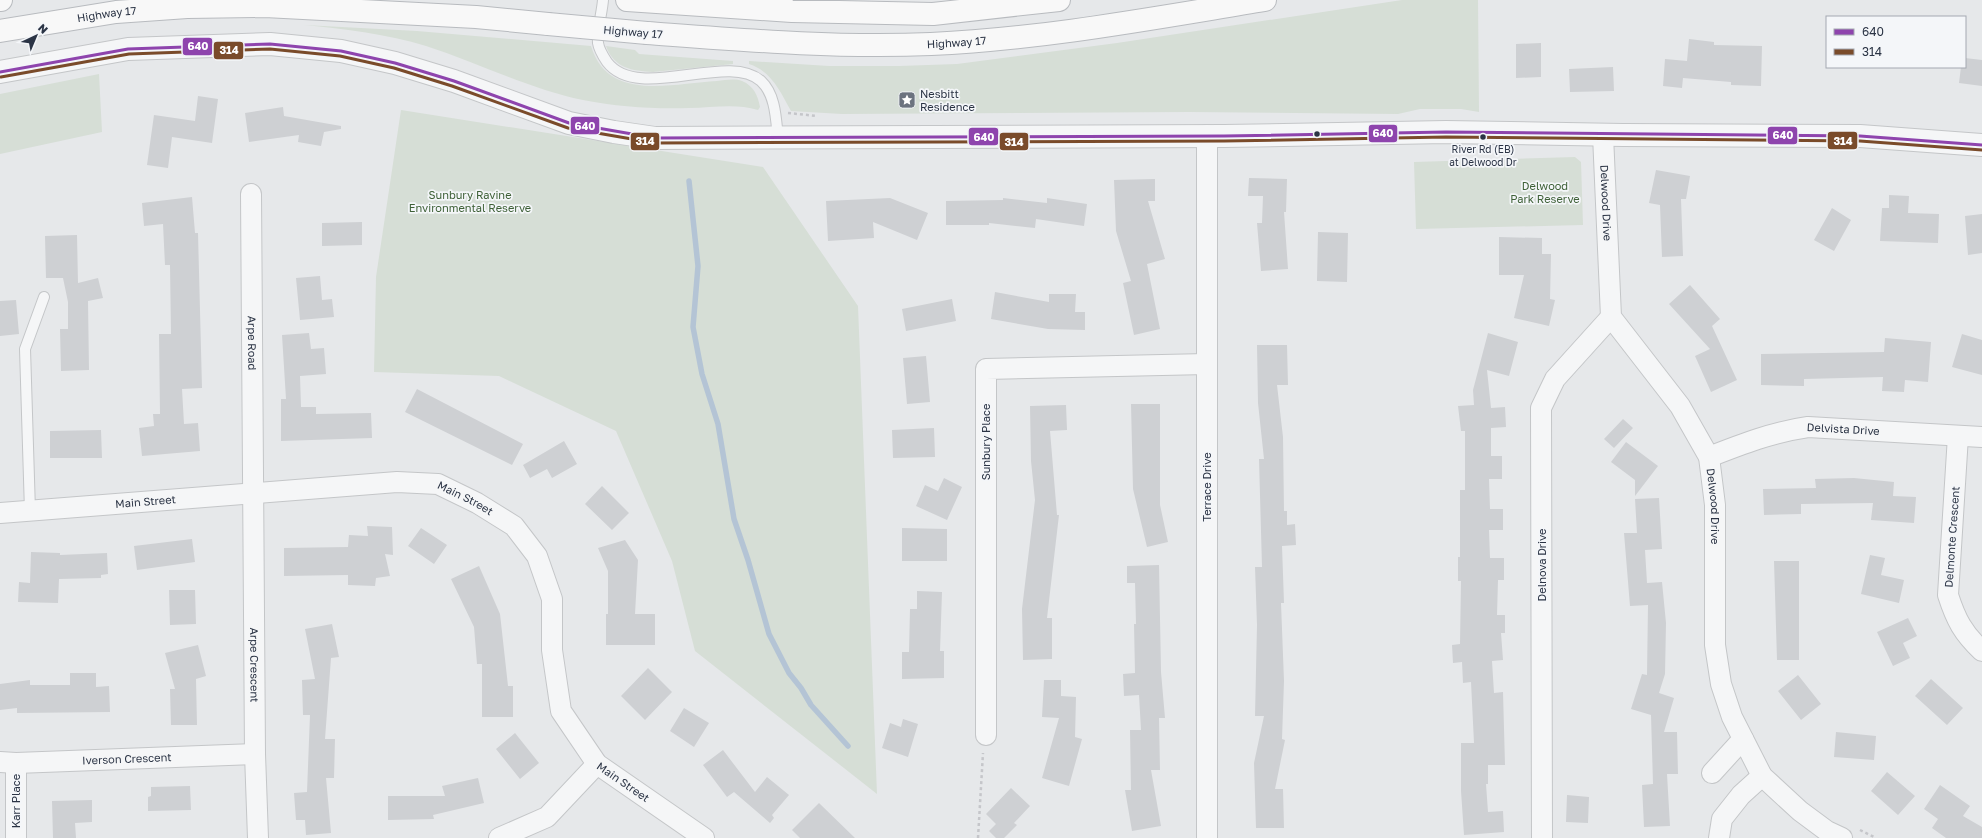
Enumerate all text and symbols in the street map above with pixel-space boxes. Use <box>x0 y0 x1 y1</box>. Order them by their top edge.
street label: Highway 17 <box>76 4 137 24</box>
north arrow <box>16 16 56 56</box>
legend <box>1826 16 1966 68</box>
text: N <box>36 21 51 36</box>
street label: Highway 17 <box>603 22 663 41</box>
text: 640 <box>1862 24 1884 39</box>
street label: Highway 17 <box>927 33 987 50</box>
line badge: 640 <box>182 37 213 56</box>
text: 640 <box>187 39 209 52</box>
line badge: 314 <box>213 41 244 60</box>
text: 314 <box>219 43 239 56</box>
text: 314 <box>1862 44 1882 59</box>
place label: Nesbitt Residence <box>920 87 975 113</box>
place icon: Nesbitt Residence <box>897 90 917 110</box>
line badge: 640 <box>570 116 600 135</box>
text: 640 <box>574 119 596 132</box>
line badge: 640 <box>1368 124 1398 143</box>
text: 640 <box>1372 126 1394 139</box>
line badge: 640 <box>1767 126 1798 145</box>
line badge: 640 <box>968 127 999 146</box>
text: 640 <box>1772 128 1794 141</box>
unlabelled marker <box>1312 129 1322 139</box>
text: 640 <box>973 130 995 143</box>
line badge: 314 <box>1827 131 1858 150</box>
line badge: 314 <box>630 132 660 151</box>
line badge: 314 <box>999 132 1029 151</box>
marker: River Rd (EB) at Delwood Dr <box>1478 132 1488 142</box>
text: 314 <box>635 134 655 147</box>
text: 314 <box>1833 134 1853 147</box>
text: 314 <box>1004 135 1024 148</box>
place label: River Rd (EB) at Delwood Dr <box>1449 143 1517 168</box>
street label: Delwood Drive <box>1598 164 1615 241</box>
park label: Delwood Park Reserve <box>1510 179 1580 205</box>
park label: Sunbury Ravine Environmental Reserve <box>409 188 531 214</box>
street label: Arpe Road <box>246 316 259 370</box>
street label: Sunbury Place <box>979 404 992 480</box>
street label: Delvista Drive <box>1806 420 1880 437</box>
street label: Terrace Drive <box>1200 452 1213 522</box>
street label: Delwood Drive <box>1704 467 1722 544</box>
street label: Main Street <box>436 478 496 517</box>
street label: Delmonte Crescent <box>1941 486 1962 588</box>
street label: Main Street <box>115 492 176 510</box>
street label: Delnova Drive <box>1535 529 1548 601</box>
street label: Arpe Crescent <box>248 627 262 702</box>
street label: Iverson Crescent <box>82 750 172 767</box>
street label: Main Street <box>595 759 652 804</box>
street label: Karr Place <box>9 774 22 828</box>

